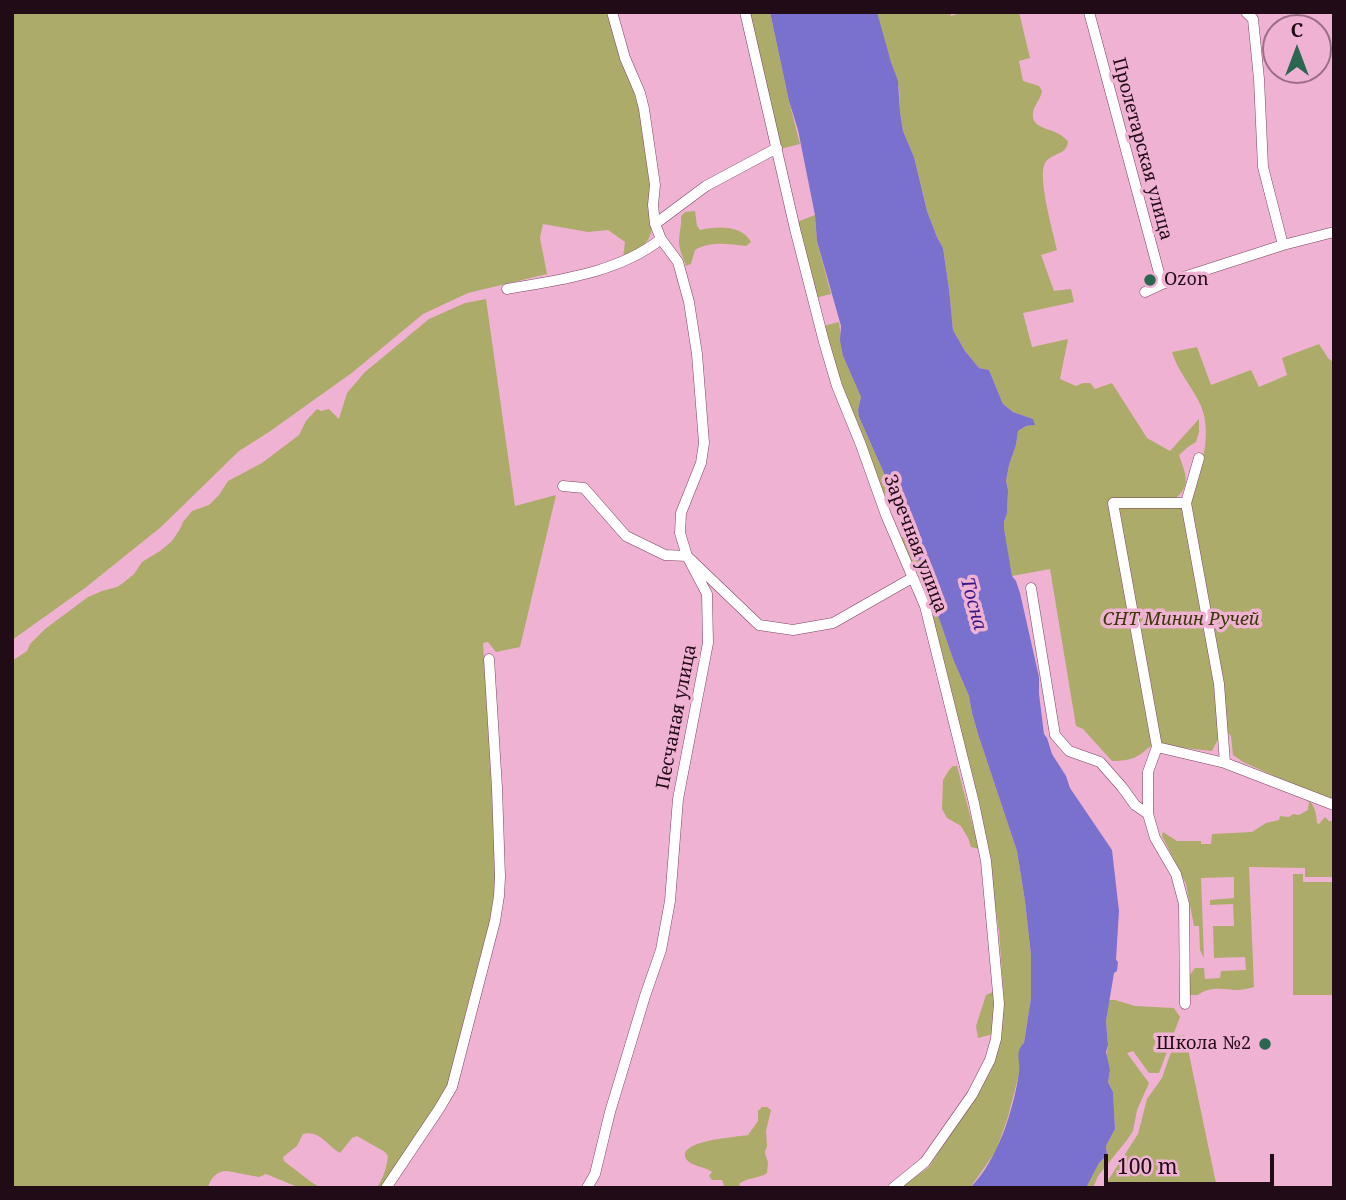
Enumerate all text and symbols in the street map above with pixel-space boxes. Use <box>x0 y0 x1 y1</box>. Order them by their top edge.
north arrow <box>1262 14 1332 84</box>
text: С <box>1291 17 1303 43</box>
street label: Пролетарская улица <box>1107 55 1177 243</box>
place label: Ozon <box>1164 269 1209 291</box>
marker: Ozon <box>1142 272 1158 288</box>
street label: Заречная улица <box>879 472 951 616</box>
water label: Тосна <box>955 575 991 633</box>
park label: СНТ Минин Ручей <box>1103 609 1259 631</box>
street label: Песчаная улица <box>652 643 702 791</box>
place label: Школа №2 <box>1156 1033 1251 1055</box>
marker: Школа №2 <box>1257 1036 1273 1052</box>
scale bar <box>1108 1140 1278 1184</box>
text: 100 m <box>1117 1152 1178 1180</box>

